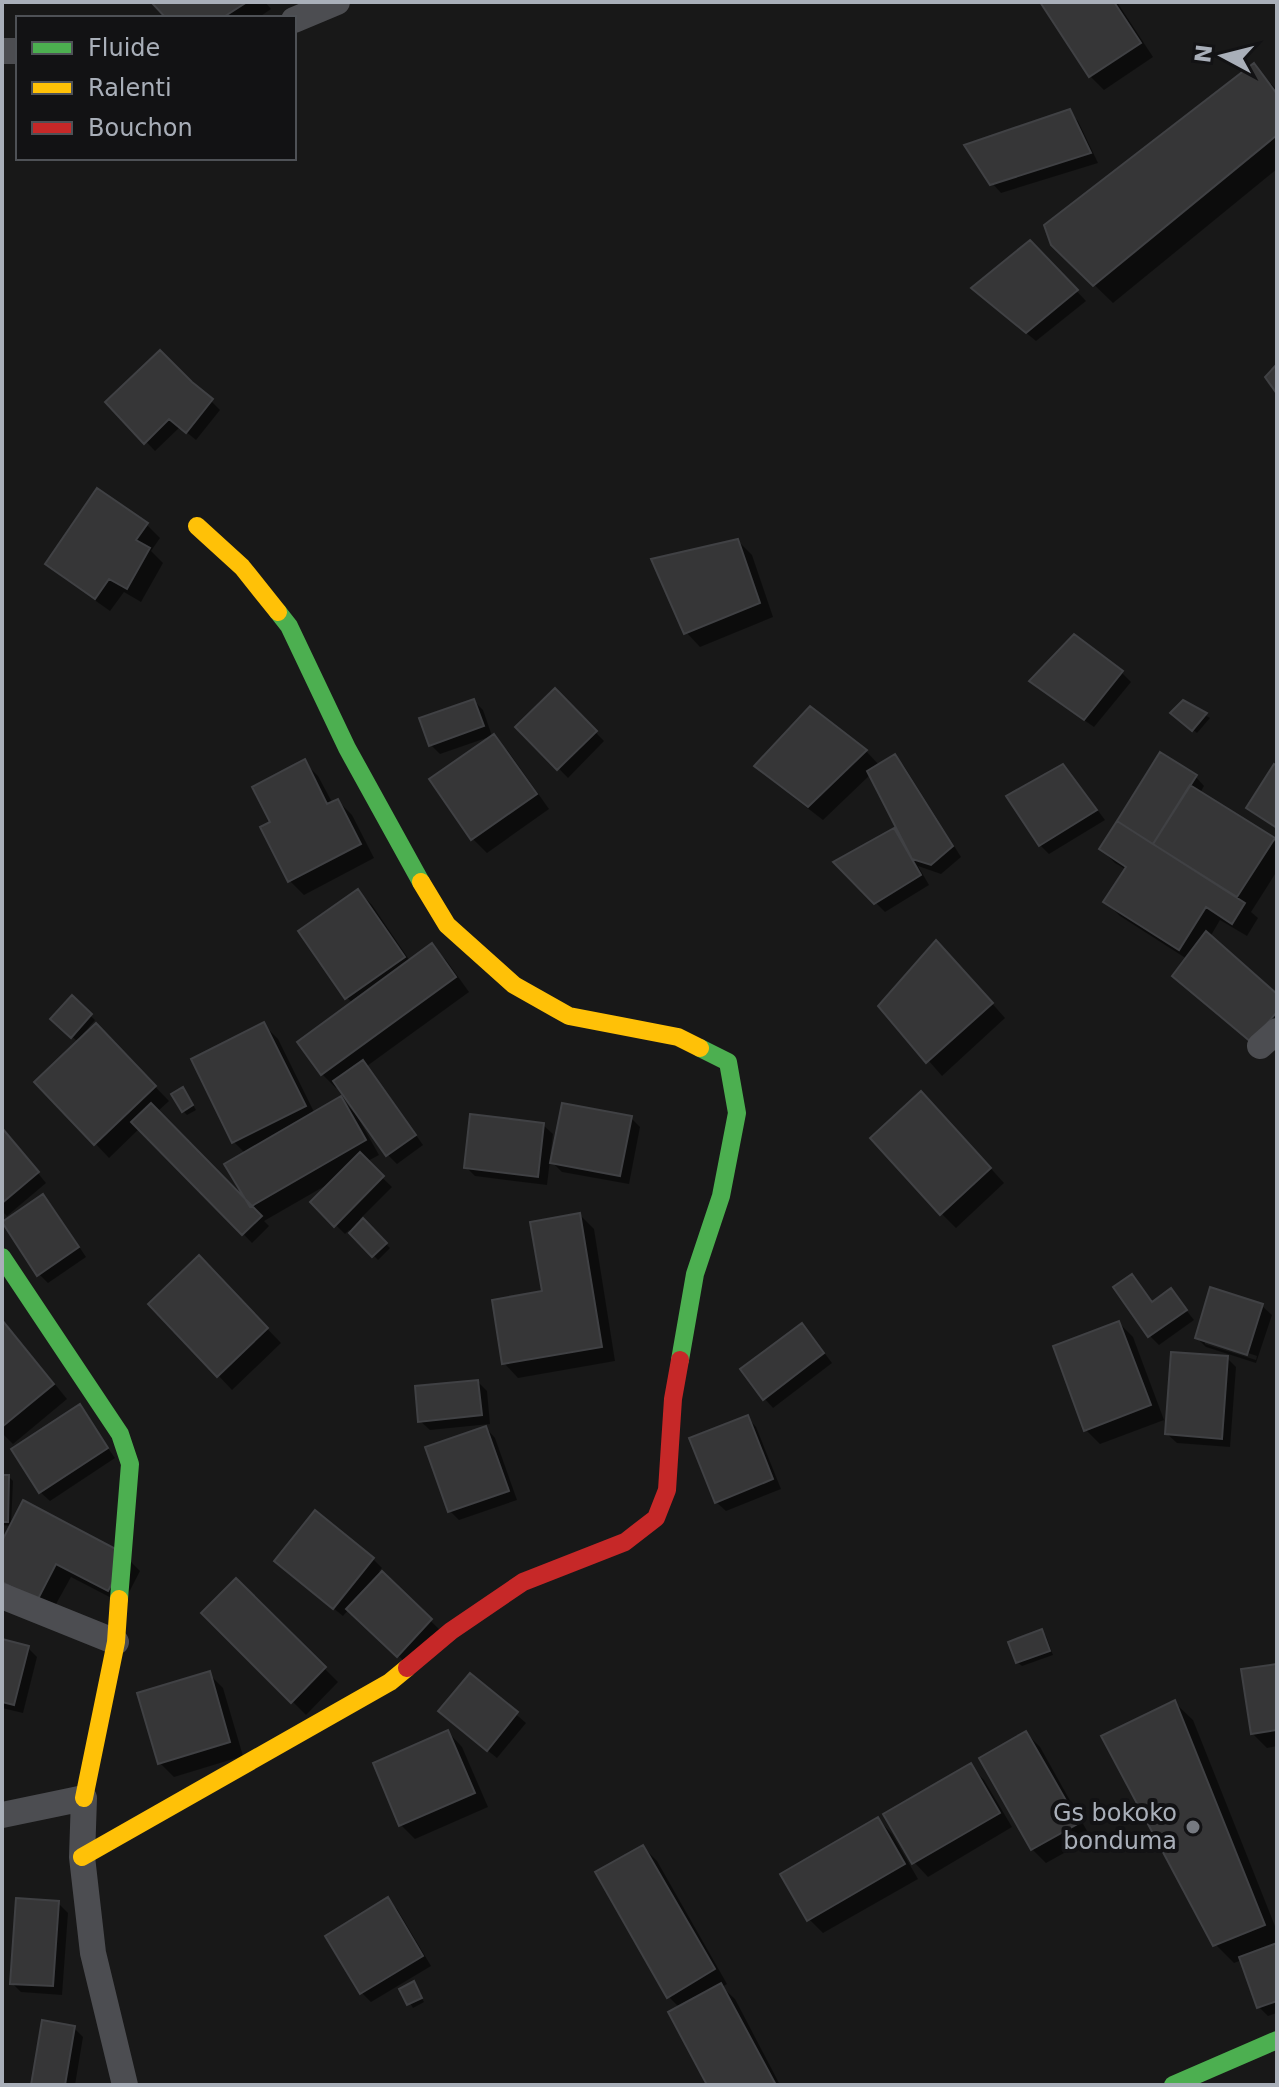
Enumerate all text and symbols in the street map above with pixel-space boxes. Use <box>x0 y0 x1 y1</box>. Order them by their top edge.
legend <box>16 16 296 160</box>
north arrow <box>1183 16 1263 96</box>
text: Fluide <box>88 34 160 62</box>
text: N <box>1190 43 1217 64</box>
text: Ralenti <box>88 74 172 102</box>
text: Bouchon <box>88 114 193 142</box>
place label: Gs bokoko bonduma <box>1053 1799 1177 1855</box>
marker: Gs bokoko bonduma <box>1184 1818 1202 1836</box>

